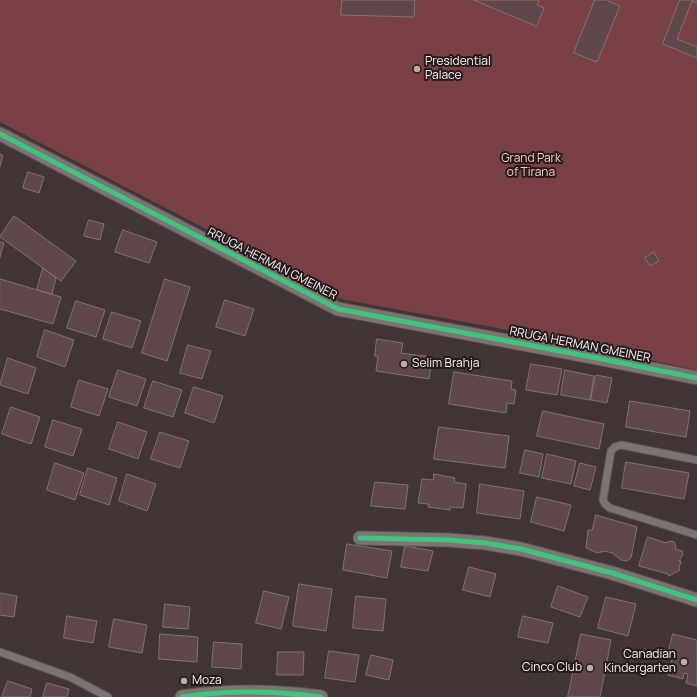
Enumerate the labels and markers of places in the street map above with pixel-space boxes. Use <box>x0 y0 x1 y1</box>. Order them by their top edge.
place label: Presidential Palace <box>425 55 491 83</box>
marker: Presidential Palace <box>412 64 422 74</box>
place label: Selim Brahja <box>412 357 479 371</box>
marker: Selim Brahja <box>399 359 409 369</box>
place label: Canadian Kindergarten <box>604 648 676 676</box>
marker: Canadian Kindergarten <box>679 657 689 667</box>
place label: Cinco Club <box>522 661 582 675</box>
marker: Cinco Club <box>585 663 595 673</box>
place label: Moza <box>192 674 222 688</box>
marker: Moza <box>179 676 189 686</box>

